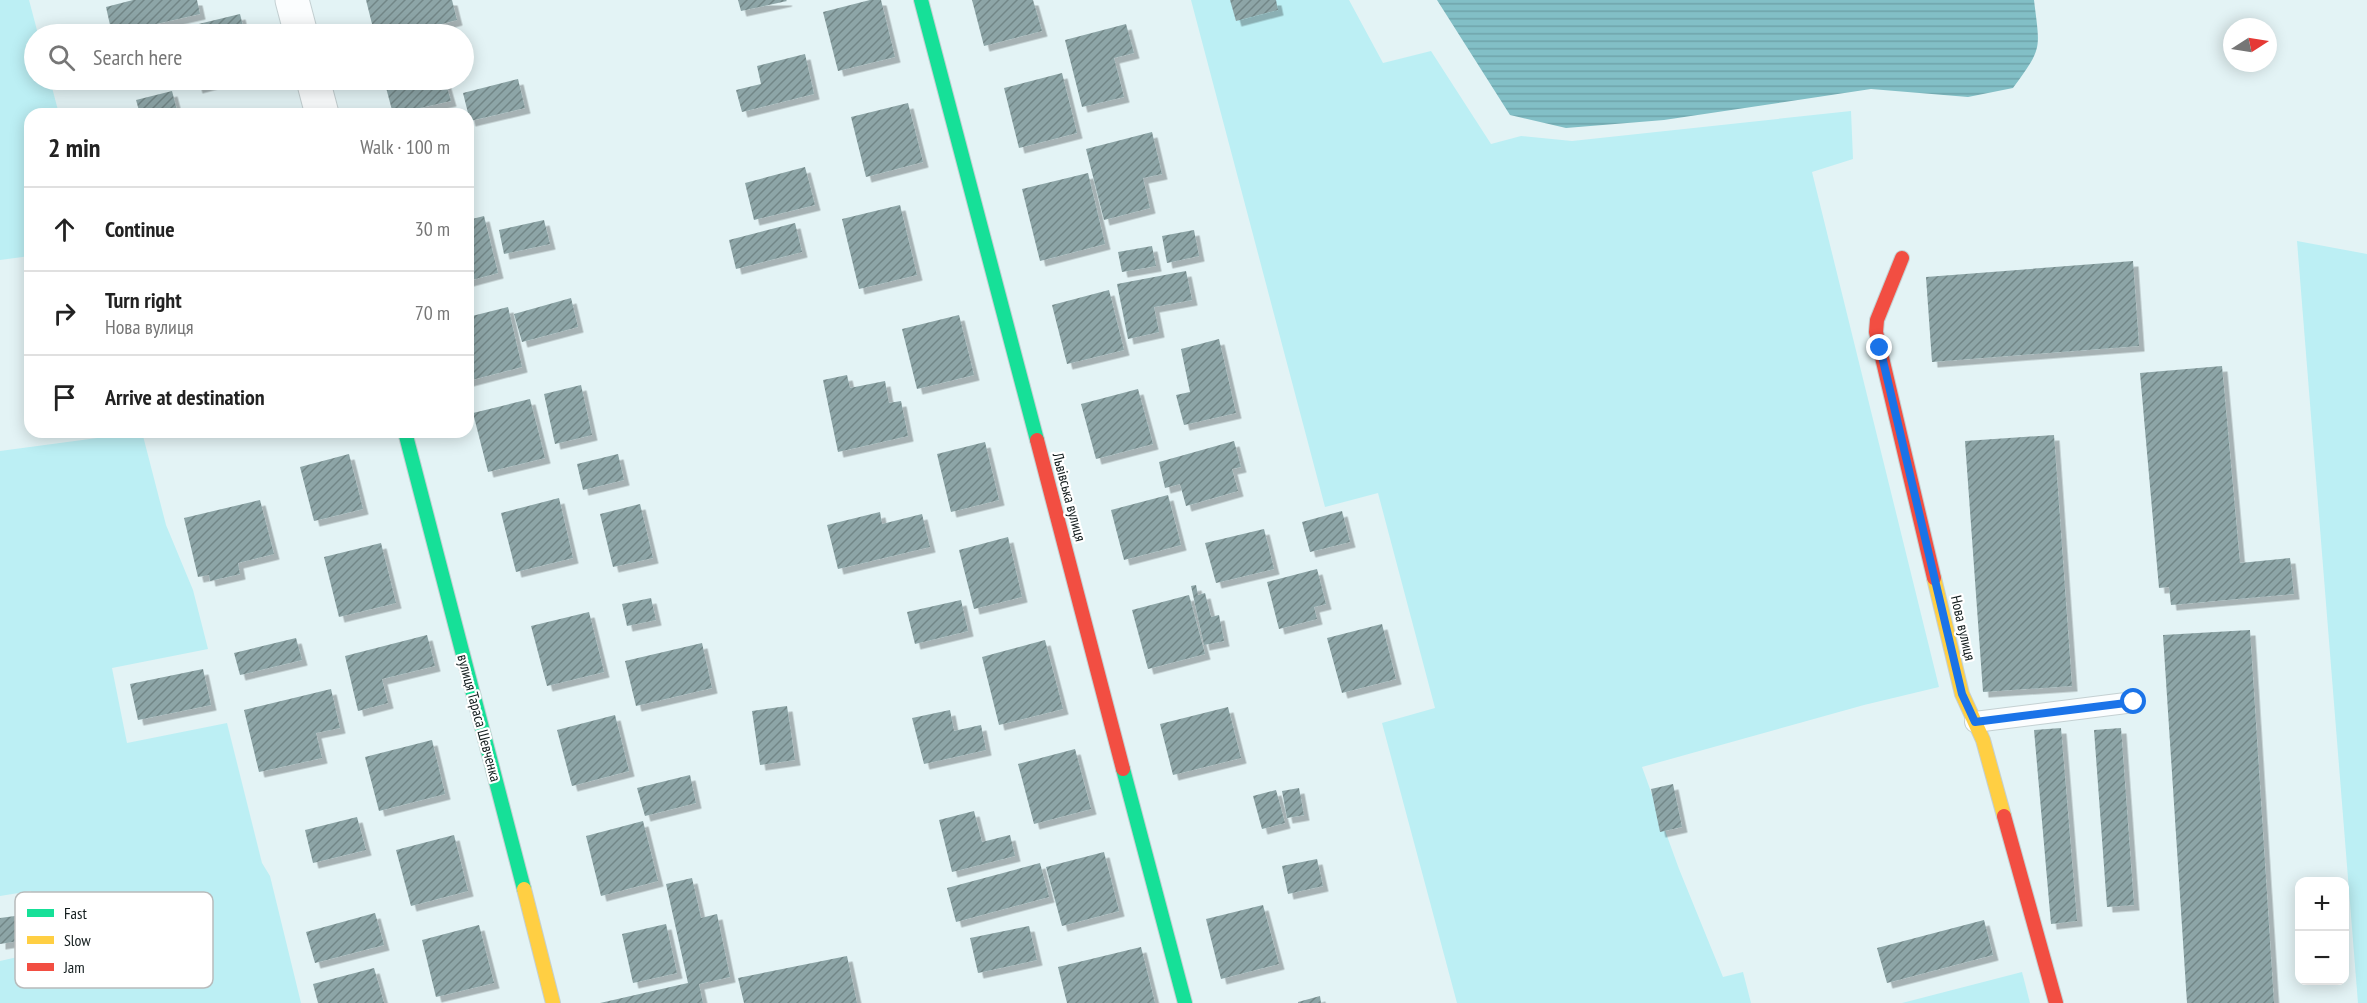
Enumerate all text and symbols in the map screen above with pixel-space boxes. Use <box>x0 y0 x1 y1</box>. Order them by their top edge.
north arrow <box>2223 18 2277 72</box>
search box <box>24 24 474 90</box>
icon: search <box>45 41 78 74</box>
text: Search here <box>93 43 182 71</box>
text: 2 min <box>48 131 101 164</box>
text: Walk · 100 m <box>360 134 450 160</box>
icon: ahead <box>48 213 81 246</box>
text: Continue <box>105 215 175 243</box>
text: 30 m <box>415 216 450 242</box>
text: Turn right <box>105 286 182 314</box>
icon: right <box>48 297 81 330</box>
text: 70 m <box>415 300 450 326</box>
text: Нова вулиця <box>105 314 193 340</box>
route end <box>1866 334 1892 360</box>
icon: arrive <box>48 381 81 414</box>
text: Arrive at destination <box>105 383 265 411</box>
street label: Львівська вулиця <box>1048 449 1091 544</box>
street label: Нова вулиця <box>1947 593 1980 663</box>
street label: вулиця Тараса Шевченка <box>453 652 506 784</box>
route start <box>2120 688 2146 714</box>
map controls <box>2295 877 2349 985</box>
button: + <box>2295 877 2349 931</box>
legend <box>15 892 213 988</box>
text: Fast <box>64 903 87 923</box>
text: Slow <box>64 930 91 950</box>
button: − <box>2295 931 2349 985</box>
text: Jam <box>63 957 85 977</box>

